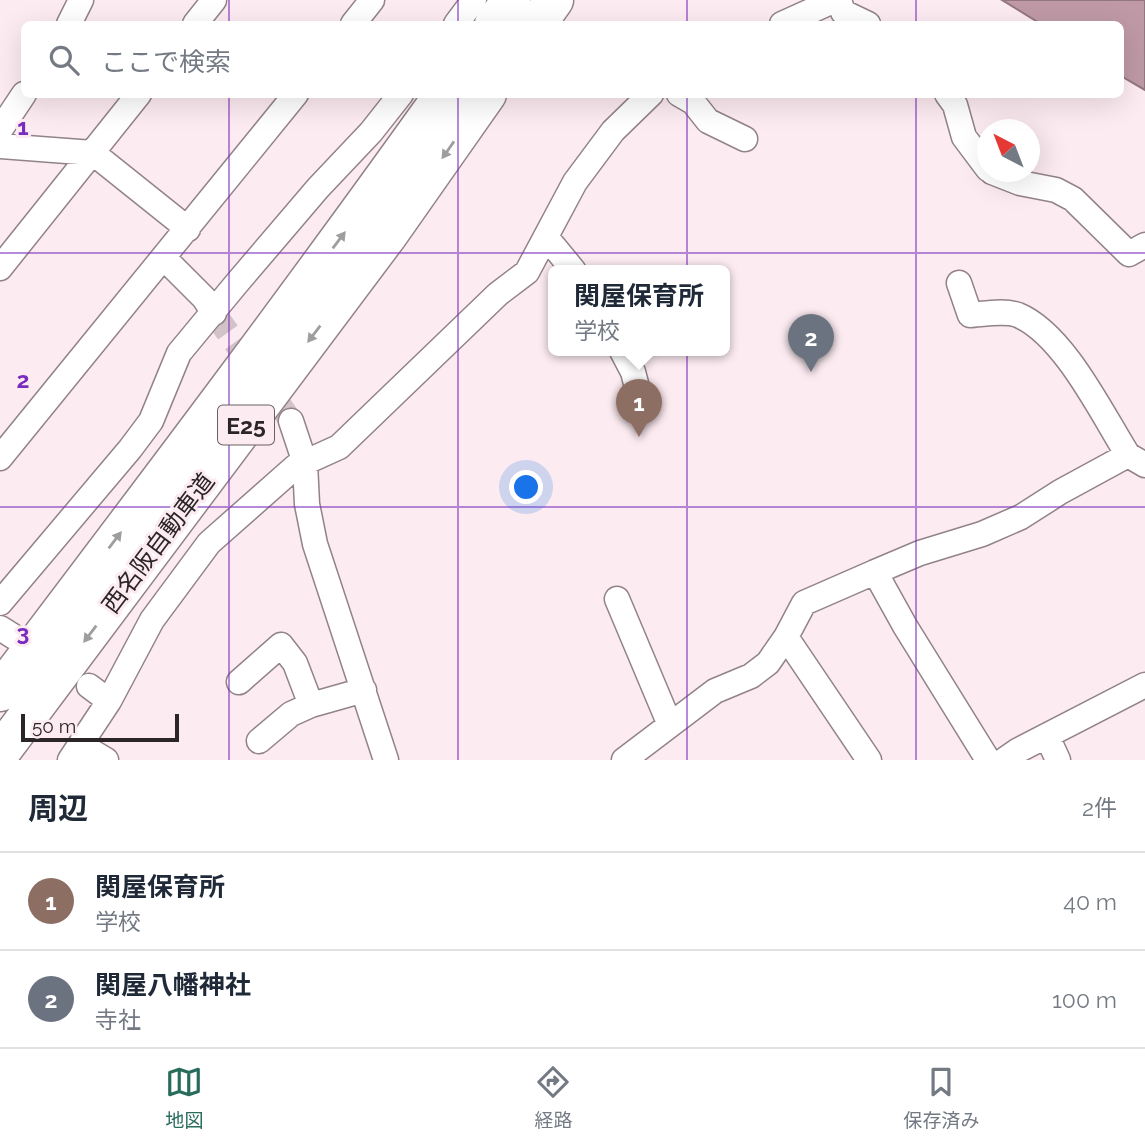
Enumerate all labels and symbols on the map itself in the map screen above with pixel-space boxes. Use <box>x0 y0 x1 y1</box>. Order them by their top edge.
text: 1 <box>17 113 29 140</box>
north arrow <box>977 119 1040 182</box>
one-way arrow <box>441 141 455 159</box>
one-way arrow <box>332 231 346 249</box>
pin: 2 <box>788 314 834 372</box>
one-way arrow <box>307 325 321 343</box>
text: 2 <box>17 366 29 393</box>
pin: 1 <box>616 379 662 437</box>
road number: E25 <box>218 406 274 444</box>
street label: 西名阪自動車道 <box>96 467 220 619</box>
your location <box>509 470 543 504</box>
one-way arrow <box>108 531 122 549</box>
text: 3 <box>17 619 29 646</box>
one-way arrow <box>83 625 97 643</box>
scale bar <box>21 711 178 743</box>

